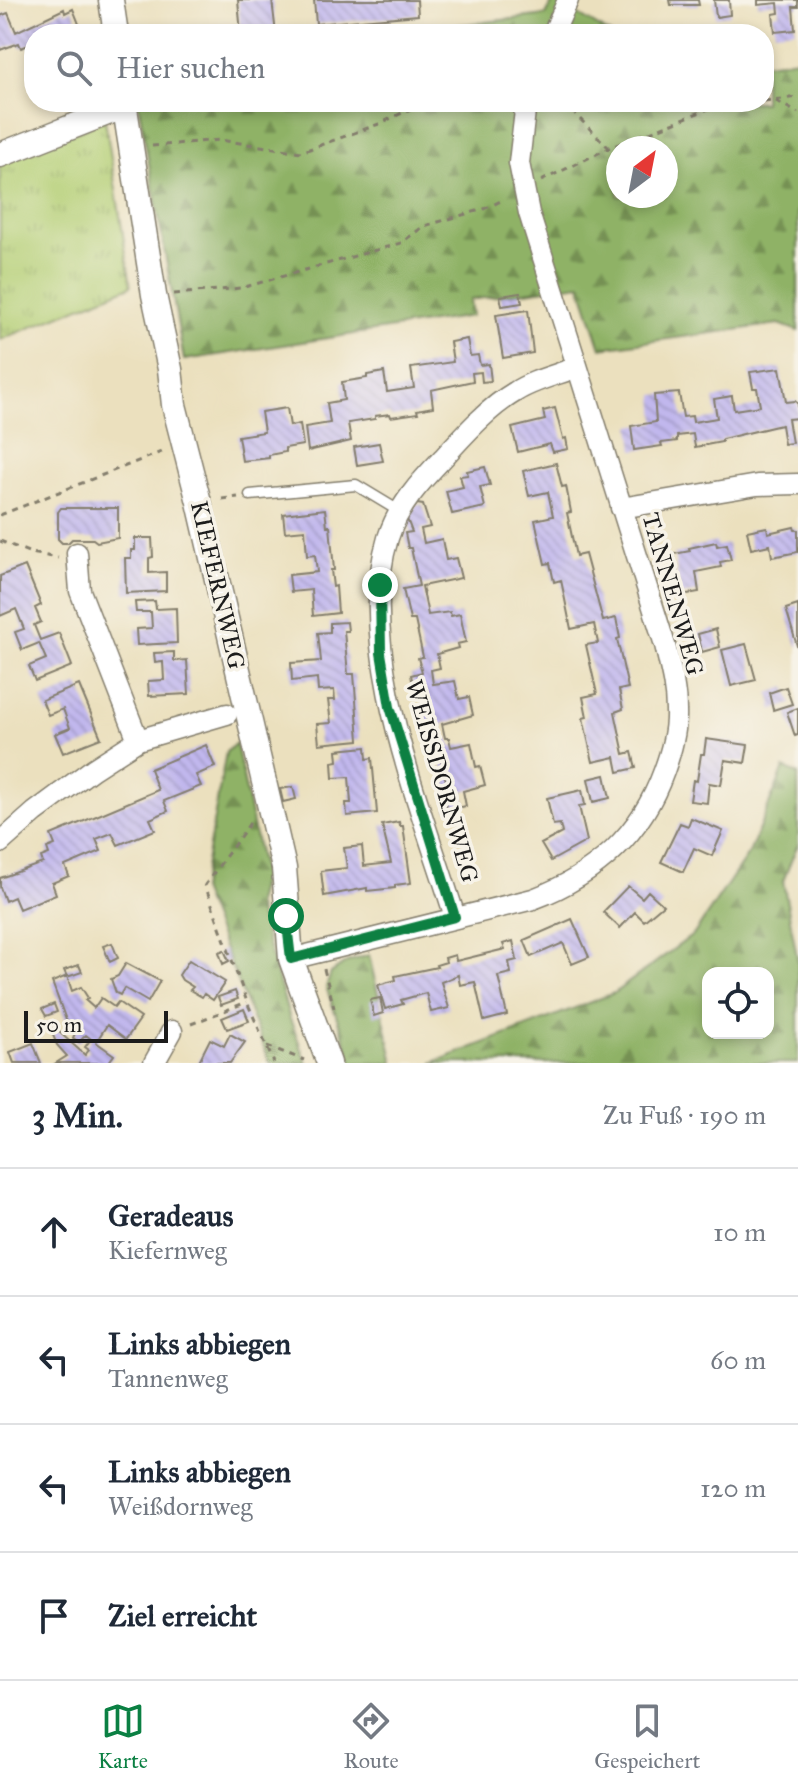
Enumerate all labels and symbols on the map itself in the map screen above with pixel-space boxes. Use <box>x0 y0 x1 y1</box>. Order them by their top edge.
north arrow <box>606 136 678 208</box>
street label: KIEFERNWEG <box>184 498 252 672</box>
street label: TANNENWEG <box>635 509 711 679</box>
route end <box>362 567 398 603</box>
street label: WEISSDORNWEG <box>399 676 485 886</box>
route start <box>268 898 304 934</box>
scale bar <box>24 1007 168 1043</box>

